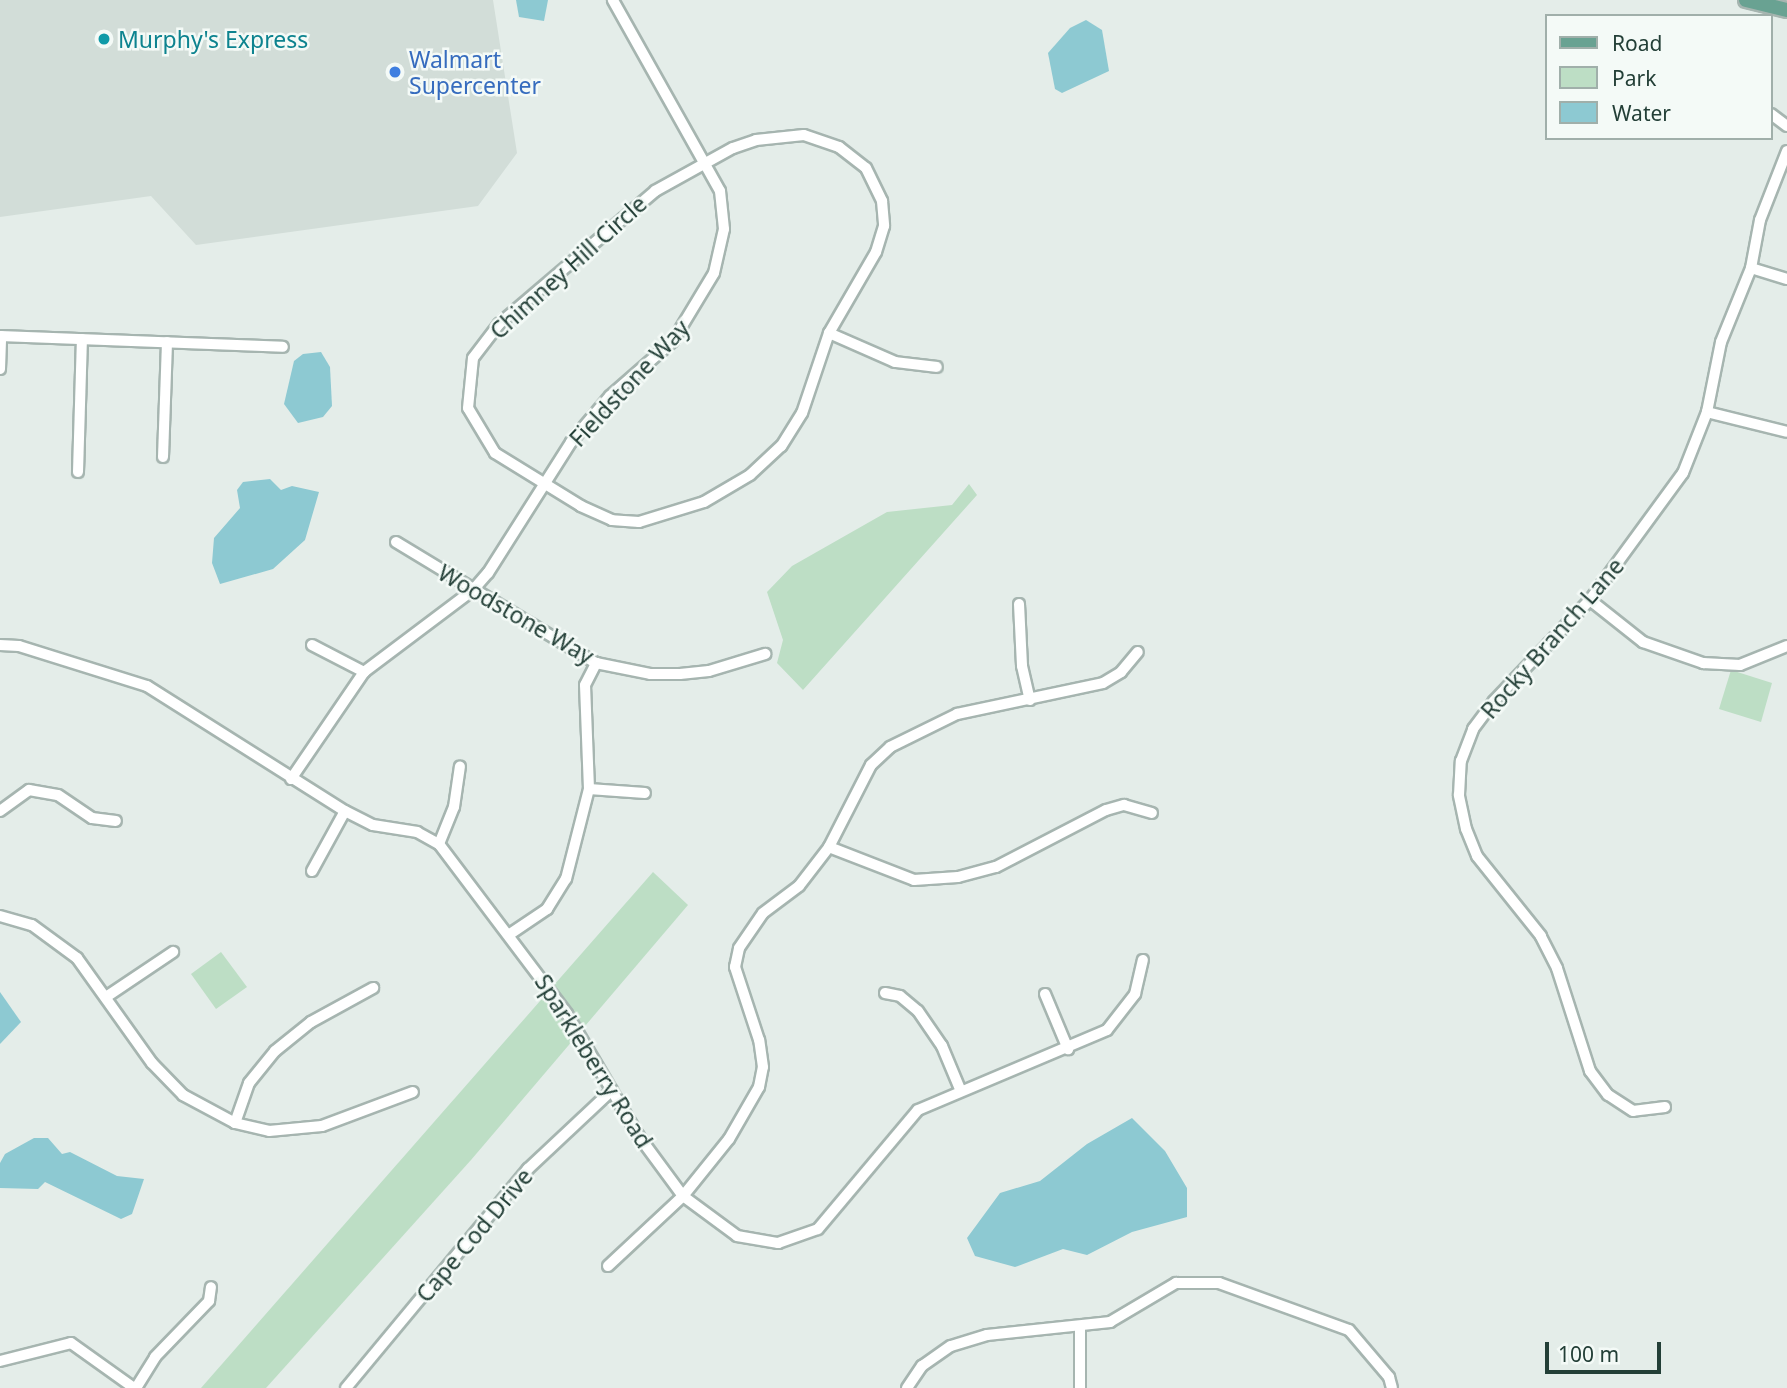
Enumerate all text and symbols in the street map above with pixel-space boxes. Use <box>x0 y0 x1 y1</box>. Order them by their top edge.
legend <box>1546 14 1773 140</box>
place label: Murphy's Express <box>118 25 308 53</box>
text: Road <box>1612 29 1662 57</box>
marker: Murphy's Express <box>96 31 112 47</box>
place label: Walmart Supercenter <box>409 45 541 99</box>
marker: Walmart Supercenter <box>387 64 403 80</box>
text: Park <box>1612 64 1656 92</box>
text: Water <box>1612 99 1671 127</box>
street label: Chimney Hill Circle <box>484 190 652 344</box>
street label: Fieldstone Way <box>563 314 695 452</box>
street label: Rocky Branch Lane <box>1475 552 1629 724</box>
street label: Woodstone Way <box>433 558 599 670</box>
street label: Sparkleberry Road <box>529 969 659 1153</box>
street label: Cape Cod Drive <box>410 1163 538 1307</box>
scale bar <box>1549 1328 1664 1372</box>
text: 100 m <box>1558 1340 1619 1368</box>

